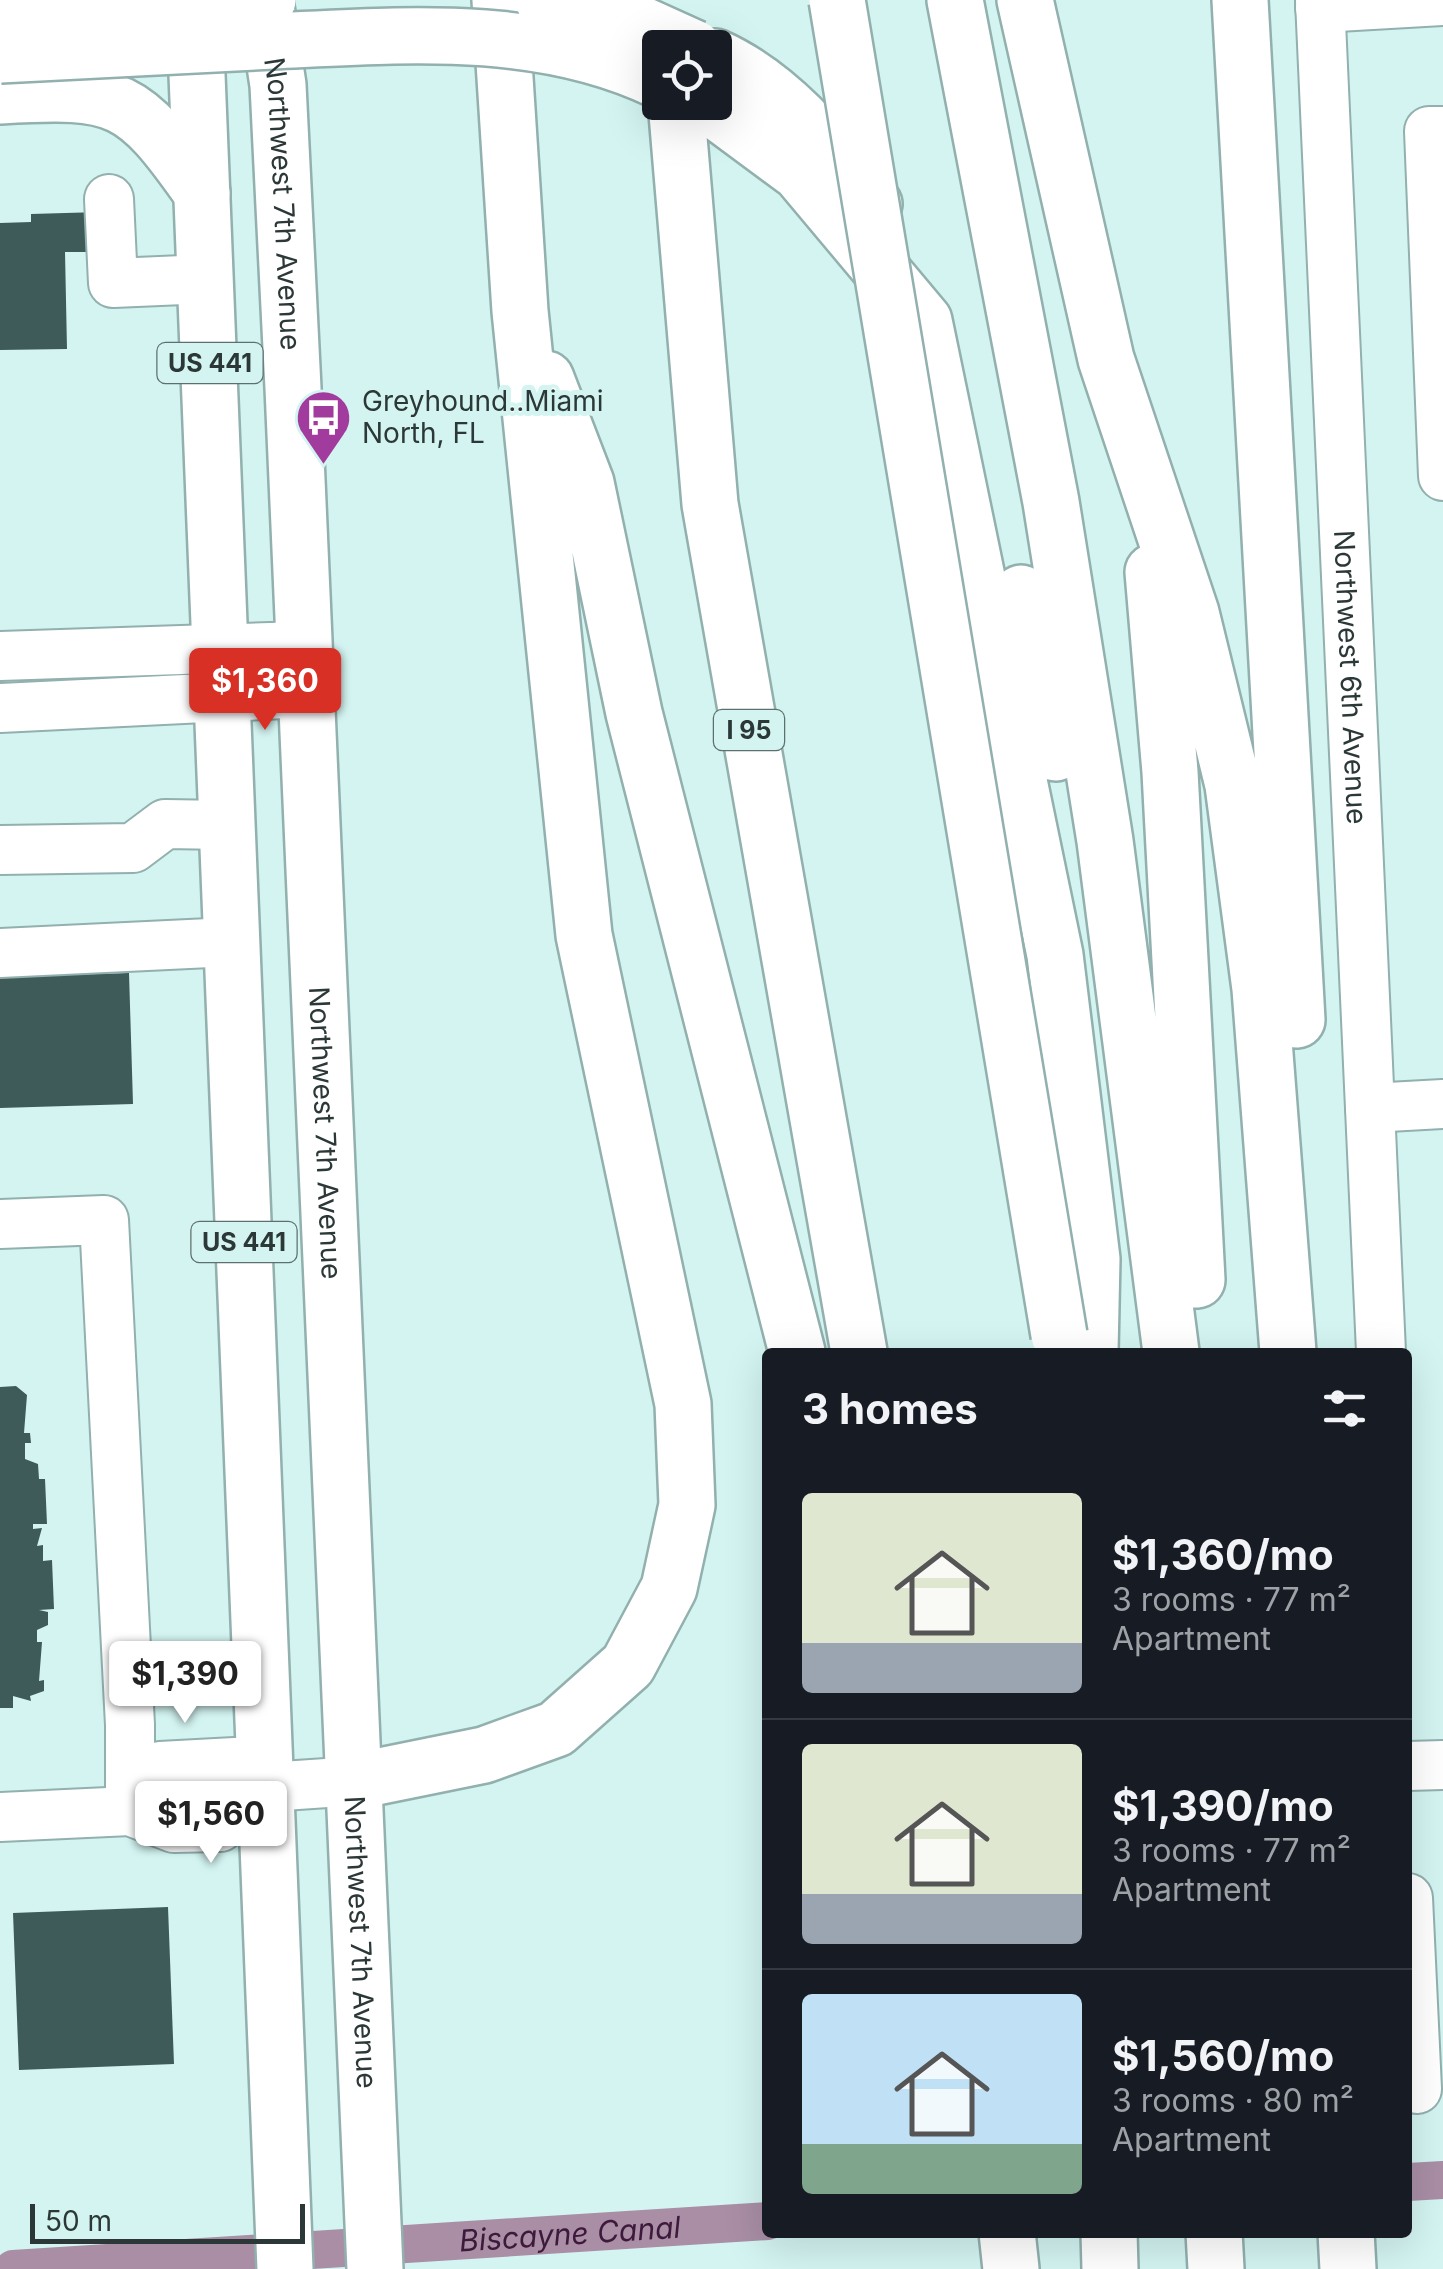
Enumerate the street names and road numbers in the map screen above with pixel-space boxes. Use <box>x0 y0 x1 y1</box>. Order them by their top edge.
street label: Northwest 7th Avenue <box>257 55 308 351</box>
road number: US 441 <box>158 343 262 383</box>
street label: Northwest 6th Avenue <box>1327 529 1374 825</box>
road number: I 95 <box>714 710 784 750</box>
street label: Northwest 7th Avenue <box>302 986 349 1280</box>
road number: US 441 <box>192 1222 296 1262</box>
street label: Northwest 7th Avenue <box>337 1795 384 2089</box>

